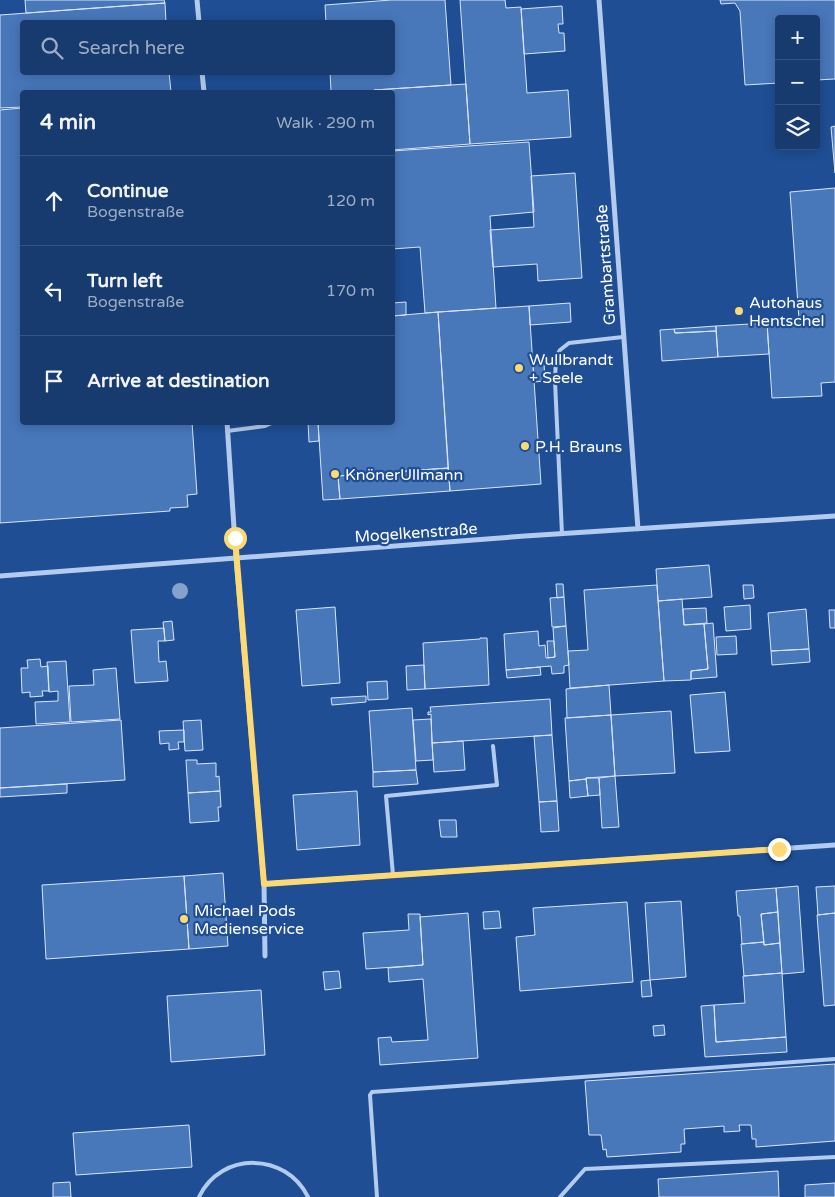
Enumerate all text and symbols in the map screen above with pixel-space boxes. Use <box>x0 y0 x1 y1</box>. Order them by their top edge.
map controls <box>775 15 820 150</box>
button: + <box>775 15 820 60</box>
search box <box>20 20 395 75</box>
icon: search <box>38 34 66 62</box>
text: Search here <box>78 37 185 59</box>
button: − <box>775 60 820 105</box>
button: layers <box>775 105 820 150</box>
text: 4 min <box>40 110 96 135</box>
text: Walk · 290 m <box>276 113 375 133</box>
text: Continue <box>87 180 169 202</box>
icon: ahead <box>40 187 68 215</box>
text: 120 m <box>326 191 375 211</box>
text: Bogenstraße <box>87 202 184 222</box>
street label: Grambartstraße <box>592 204 620 326</box>
text: Turn left <box>87 270 163 292</box>
icon: left <box>40 277 68 305</box>
text: 170 m <box>326 281 375 301</box>
text: Bogenstraße <box>87 292 184 312</box>
place label: Autohaus Hentschel <box>749 293 825 331</box>
marker: Autohaus Hentschel <box>733 305 745 317</box>
place label: Wullbrandt + Seele <box>529 350 613 388</box>
marker: Wullbrandt + Seele <box>513 362 525 374</box>
icon: arrive <box>40 367 68 395</box>
text: Arrive at destination <box>87 370 270 392</box>
place label: P.H. Brauns <box>535 437 622 457</box>
marker: P.H. Brauns <box>519 440 531 452</box>
place label: KnönerUllmann <box>345 465 463 485</box>
marker: KnönerUllmann <box>329 468 341 480</box>
street label: Mogelkenstraße <box>354 519 478 547</box>
route start <box>224 527 247 550</box>
route end <box>768 838 791 861</box>
place label: Michael Pods Medienservice <box>194 901 304 939</box>
marker: Michael Pods Medienservice <box>178 913 190 925</box>

